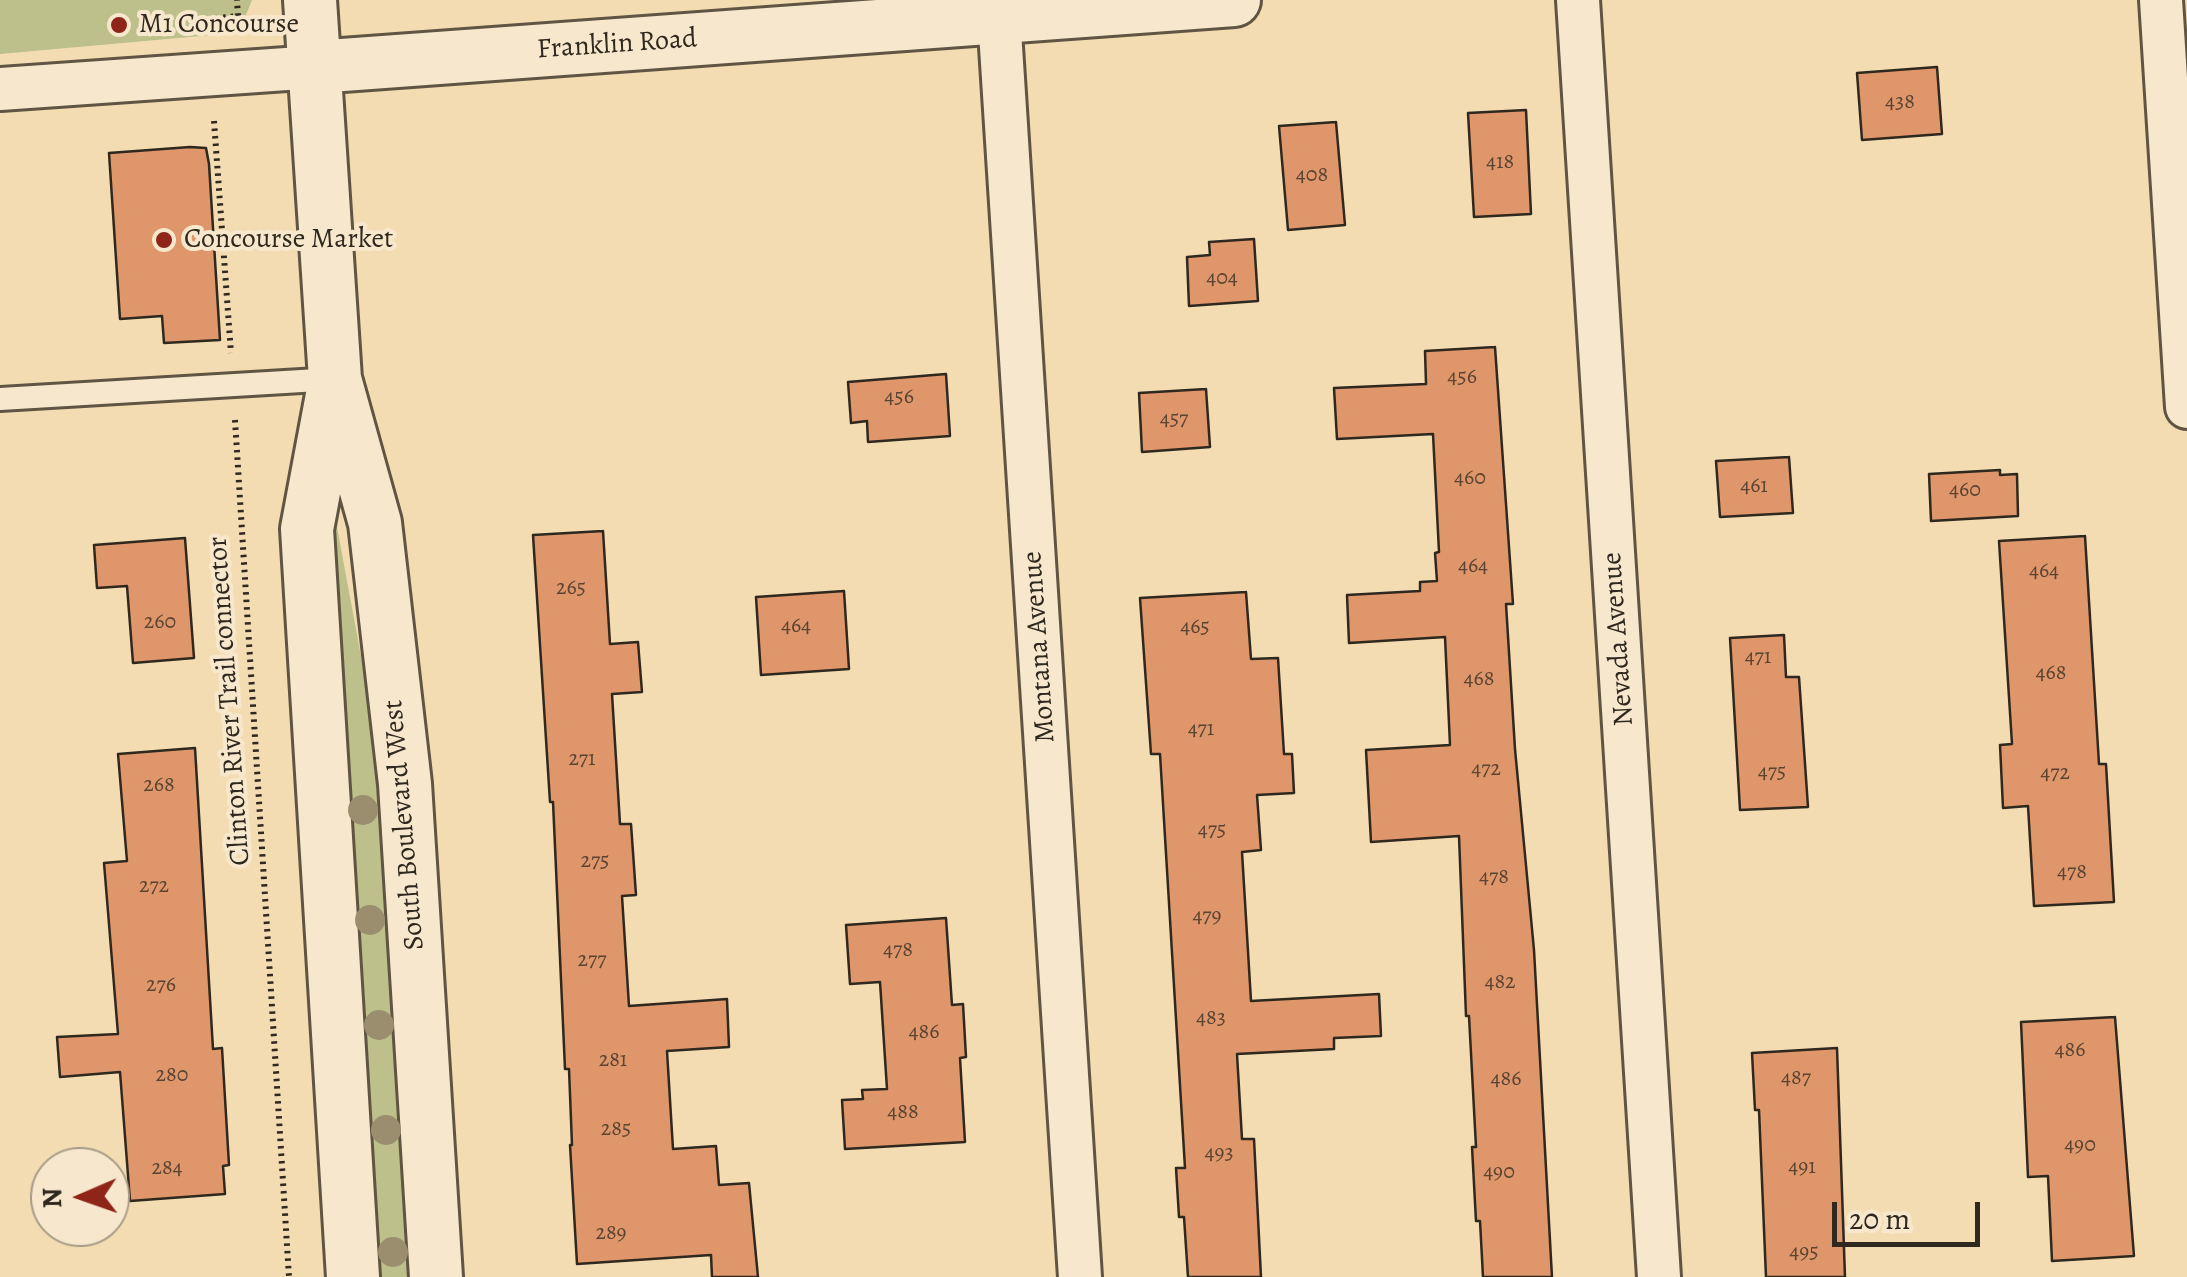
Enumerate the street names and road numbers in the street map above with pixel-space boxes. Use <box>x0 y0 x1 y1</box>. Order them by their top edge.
street label: Franklin Road <box>536 23 698 67</box>
street label: Clinton River Trail connector <box>202 535 258 867</box>
street label: Montana Avenue <box>1017 550 1063 744</box>
street label: Nevada Avenue <box>1596 551 1642 727</box>
street label: South Boulevard West <box>377 698 433 952</box>

